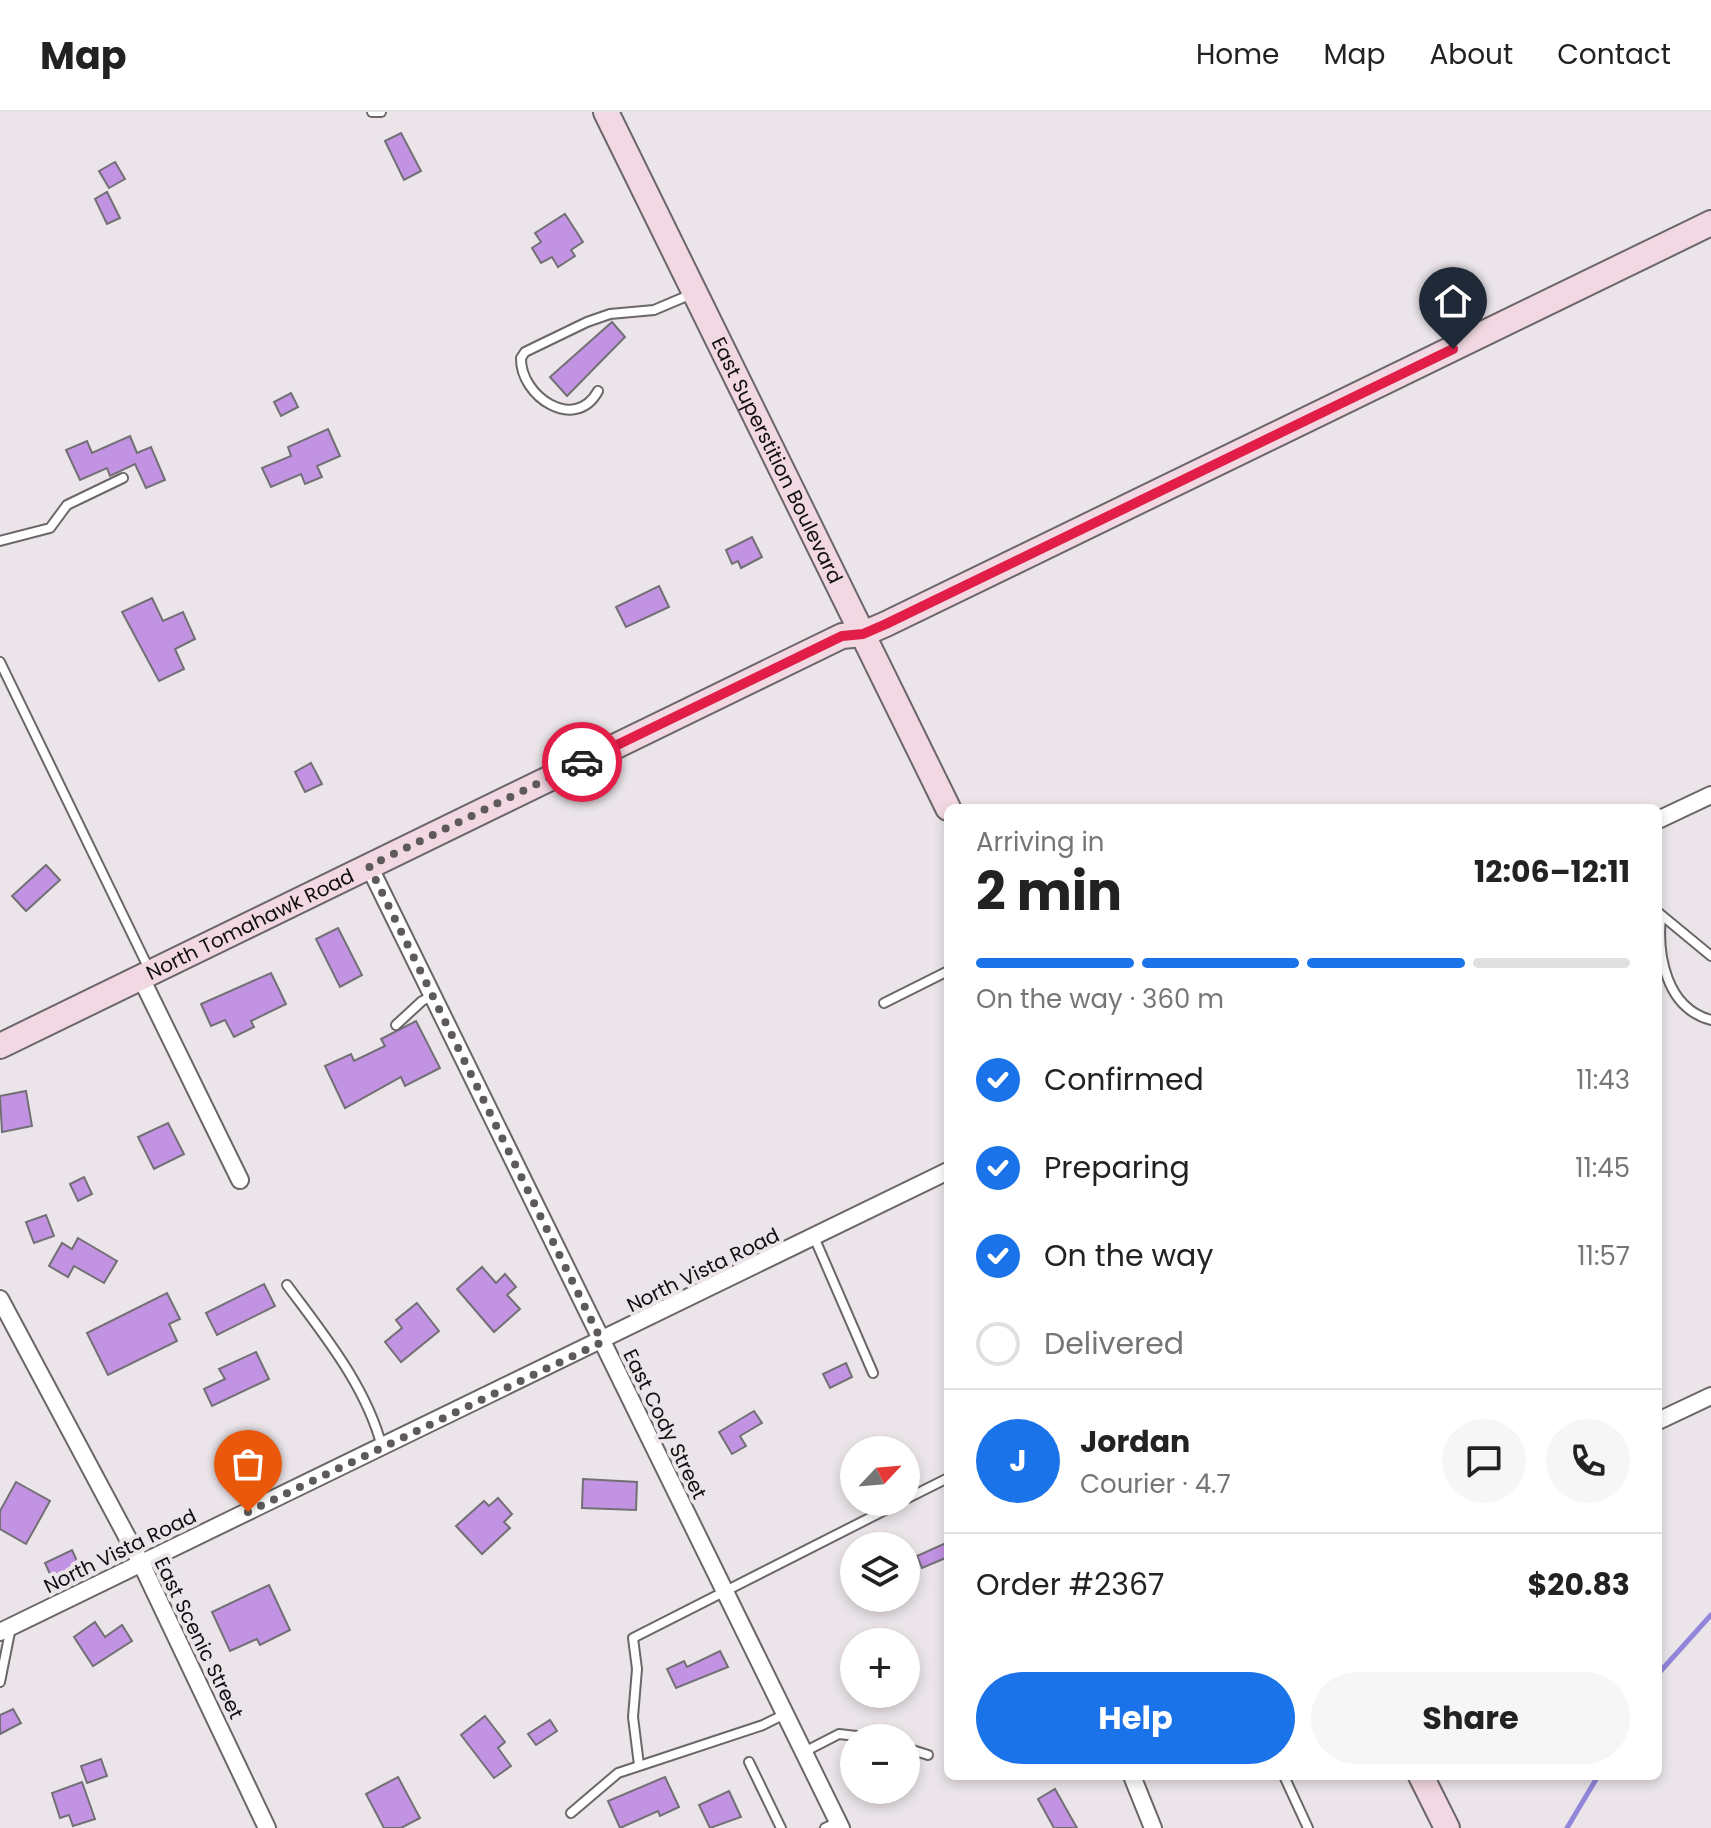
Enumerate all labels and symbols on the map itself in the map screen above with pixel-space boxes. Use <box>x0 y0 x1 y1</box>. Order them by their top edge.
pin <box>1419 267 1487 349</box>
street label: East Superstition Boulevard <box>705 332 850 588</box>
courier <box>542 722 622 802</box>
street label: North Tomahawk Road <box>141 862 359 987</box>
street label: North Vista Road <box>622 1221 784 1319</box>
street label: East Cody Street <box>617 1344 713 1504</box>
pin <box>214 1430 282 1512</box>
north arrow <box>840 1436 920 1516</box>
street label: North Vista Road <box>39 1502 201 1600</box>
street label: East Scenic Street <box>148 1552 250 1724</box>

